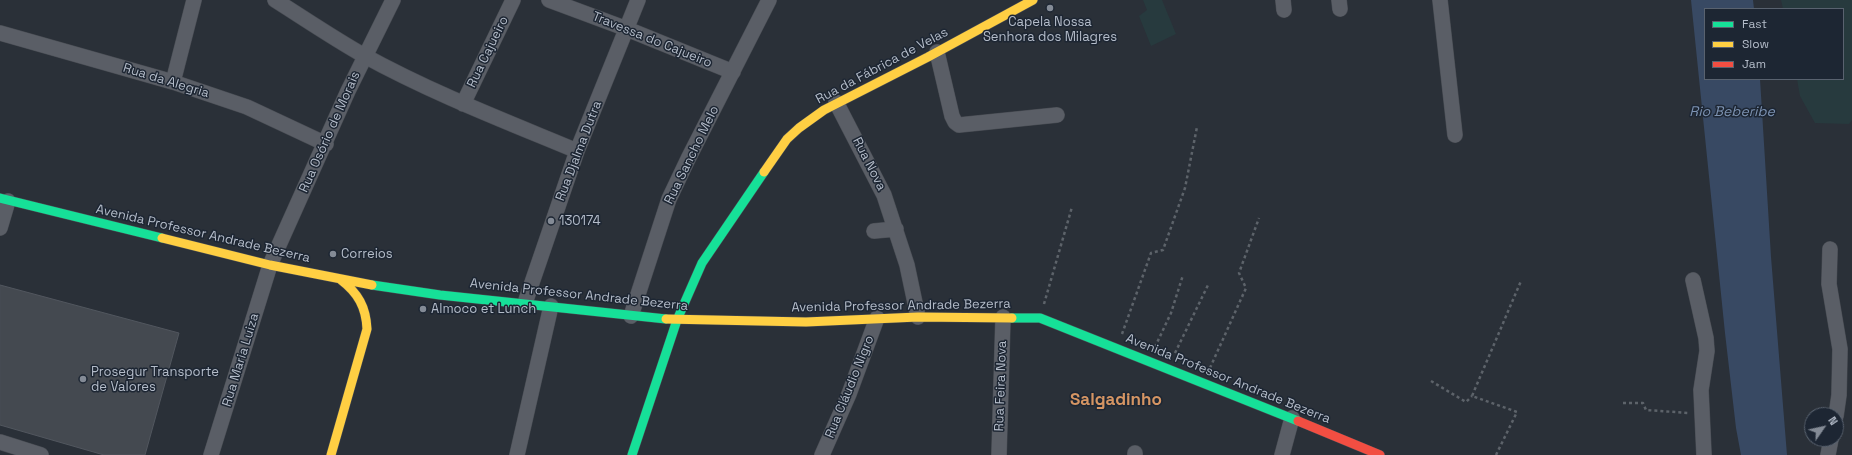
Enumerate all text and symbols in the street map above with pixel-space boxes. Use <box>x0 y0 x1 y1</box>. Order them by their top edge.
marker: Capela Nossa Senhora dos Milagres <box>1045 3 1055 13</box>
legend <box>1704 8 1844 80</box>
street label: Travessa do Cajueiro <box>590 9 714 71</box>
street label: Rua Cajueiro <box>464 14 512 90</box>
place label: Capela Nossa Senhora dos Milagres <box>983 14 1117 45</box>
text: Fast <box>1742 16 1767 32</box>
street label: Rua da Fábrica de Velas <box>813 24 951 108</box>
text: Slow <box>1742 36 1769 52</box>
text: Jam <box>1742 56 1766 72</box>
street label: Rua da Alegria <box>121 61 211 101</box>
street label: Rua Osório de Morais <box>296 69 364 195</box>
street label: Rua Djalma Dutra <box>553 99 605 203</box>
street label: Rua Sancho Melo <box>661 103 723 207</box>
water label: Rio Beberibe <box>1689 104 1775 120</box>
street label: Rua Nova <box>849 135 889 193</box>
street label: Avenida Professor Andrade Bezerra <box>94 202 312 266</box>
place label: 130174 <box>559 213 601 229</box>
marker: 130174 <box>546 216 556 226</box>
place label: Correios <box>341 246 393 262</box>
marker: Correios <box>328 249 338 259</box>
street label: Avenida Professor Andrade Bezerra <box>469 276 689 314</box>
street label: Avenida Professor Andrade Bezerra <box>791 296 1011 316</box>
place label: Almoco et Lunch <box>431 301 536 317</box>
marker: Almoco et Lunch <box>418 304 428 314</box>
street label: Rua Maria Luiza <box>219 311 263 409</box>
street label: Avenida Professor Andrade Bezerra <box>1123 331 1333 427</box>
street label: Rua Cláudio Nigro <box>822 333 878 441</box>
street label: Rua Feira Nova <box>992 340 1010 432</box>
place label: Prosegur Transporte de Valores <box>91 364 219 395</box>
marker: Prosegur Transporte de Valores <box>78 374 88 384</box>
district label: Salgadinho <box>1070 390 1162 410</box>
north arrow <box>1804 407 1844 447</box>
text: N <box>1825 414 1841 428</box>

